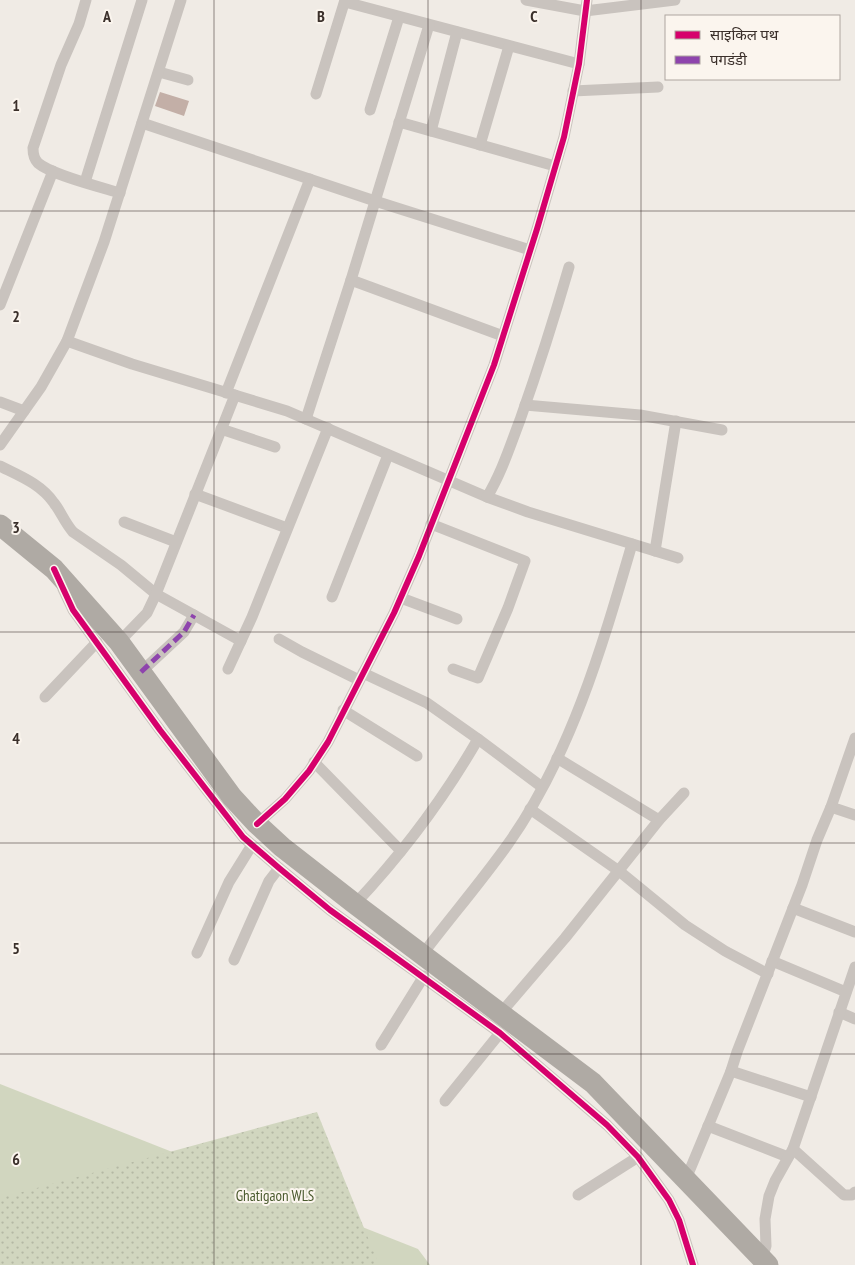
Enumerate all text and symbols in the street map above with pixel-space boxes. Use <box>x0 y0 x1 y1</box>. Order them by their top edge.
text: A <box>102 6 112 26</box>
text: B <box>317 6 325 26</box>
text: C <box>530 6 538 26</box>
legend <box>665 15 840 80</box>
text: साइकिल पथ <box>710 25 779 44</box>
text: पगडंडी <box>710 50 748 69</box>
text: 1 <box>12 95 20 115</box>
text: 2 <box>12 306 20 326</box>
text: 3 <box>12 517 20 537</box>
text: 4 <box>12 728 20 748</box>
text: 5 <box>12 938 20 958</box>
text: 6 <box>12 1149 20 1169</box>
park label: Ghatigaon WLS <box>236 1186 314 1205</box>

